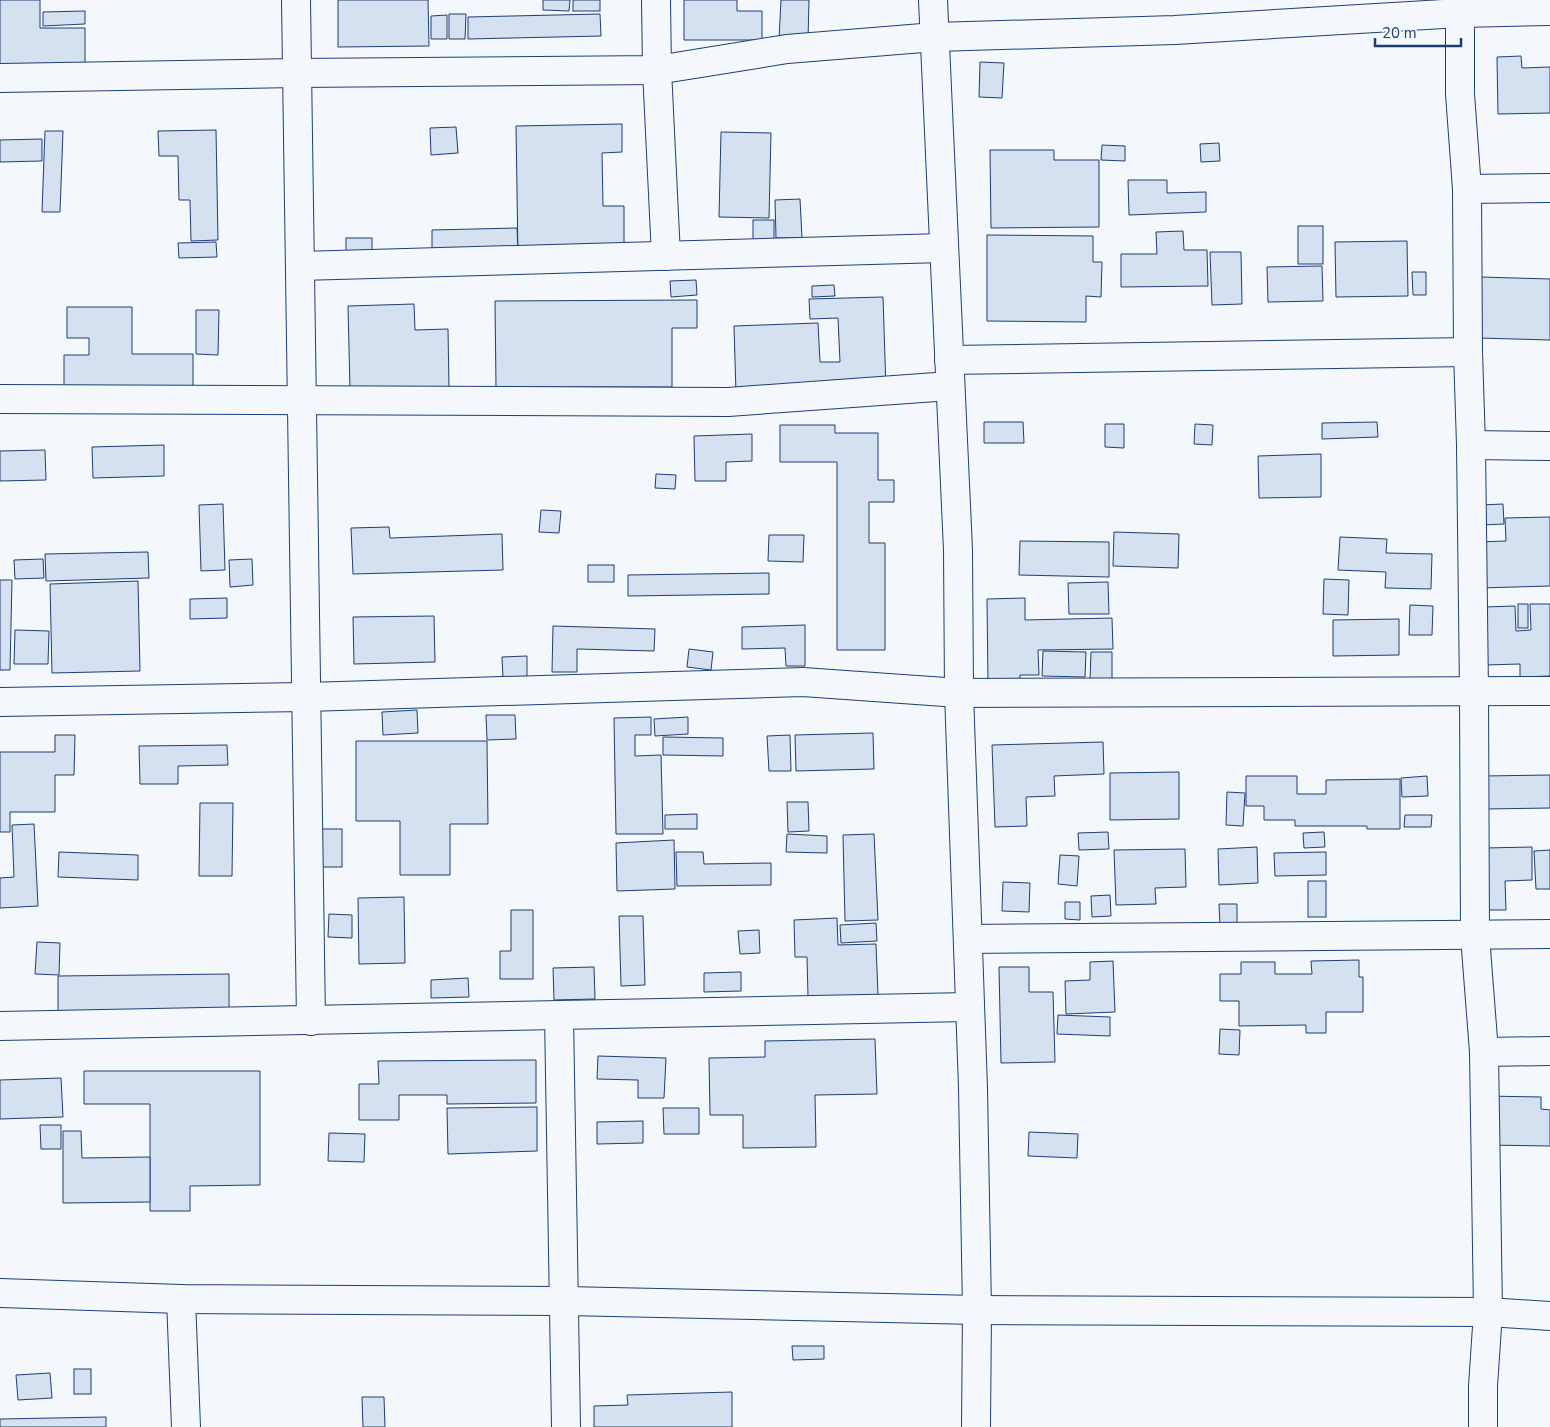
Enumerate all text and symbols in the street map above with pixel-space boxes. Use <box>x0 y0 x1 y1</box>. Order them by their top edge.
scale bar <box>1375 15 1461 47</box>
text: 20 m <box>1382 23 1417 43</box>

